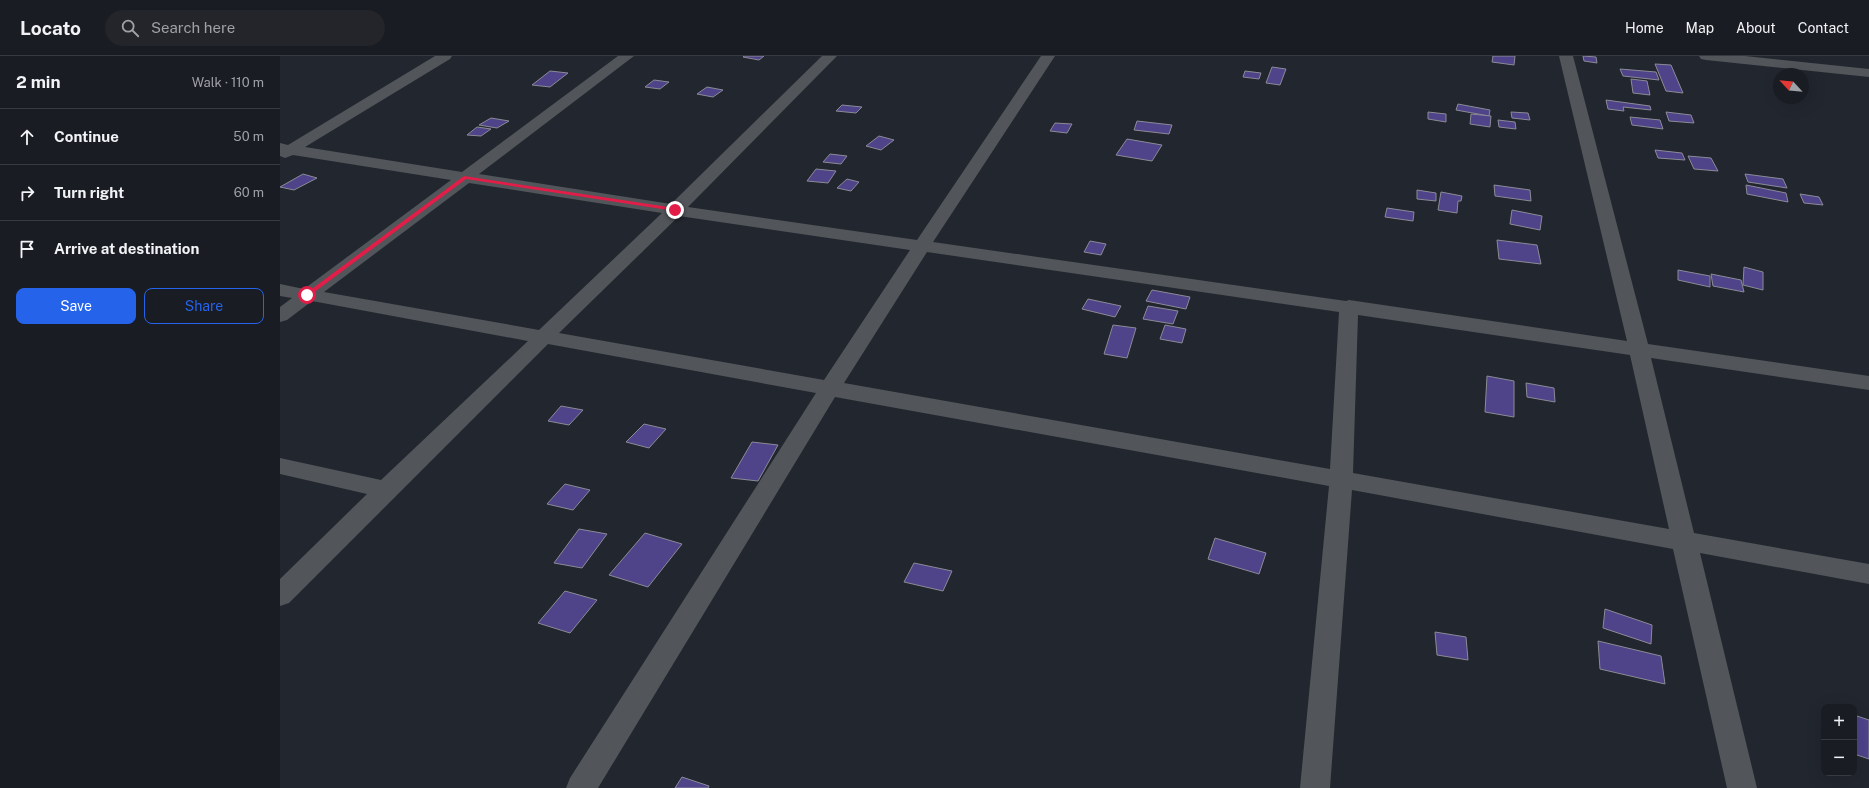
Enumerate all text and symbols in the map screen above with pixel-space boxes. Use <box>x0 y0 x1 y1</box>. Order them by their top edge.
search box <box>105 10 385 46</box>
text: Locato <box>20 17 81 39</box>
icon: search <box>119 17 141 39</box>
text: Search here <box>151 19 235 36</box>
text: Home <box>1625 20 1664 36</box>
text: Map <box>1686 20 1714 36</box>
text: About <box>1736 20 1776 36</box>
text: Contact <box>1798 20 1849 36</box>
north arrow <box>1773 68 1809 104</box>
text: 2 min <box>16 72 61 92</box>
text: Walk · 110 m <box>192 75 264 90</box>
icon: ahead <box>16 126 38 148</box>
text: Continue <box>54 128 119 145</box>
text: 50 m <box>233 129 264 144</box>
icon: right <box>16 182 38 204</box>
text: Turn right <box>54 184 124 201</box>
text: 60 m <box>234 185 264 200</box>
route end <box>666 201 684 219</box>
icon: arrive <box>16 238 38 260</box>
text: Arrive at destination <box>54 240 199 257</box>
route start <box>298 286 316 304</box>
button: Save <box>16 288 136 324</box>
button: Share <box>144 288 264 324</box>
map controls <box>1821 704 1857 776</box>
button: + <box>1821 704 1857 740</box>
button: − <box>1821 740 1857 776</box>

